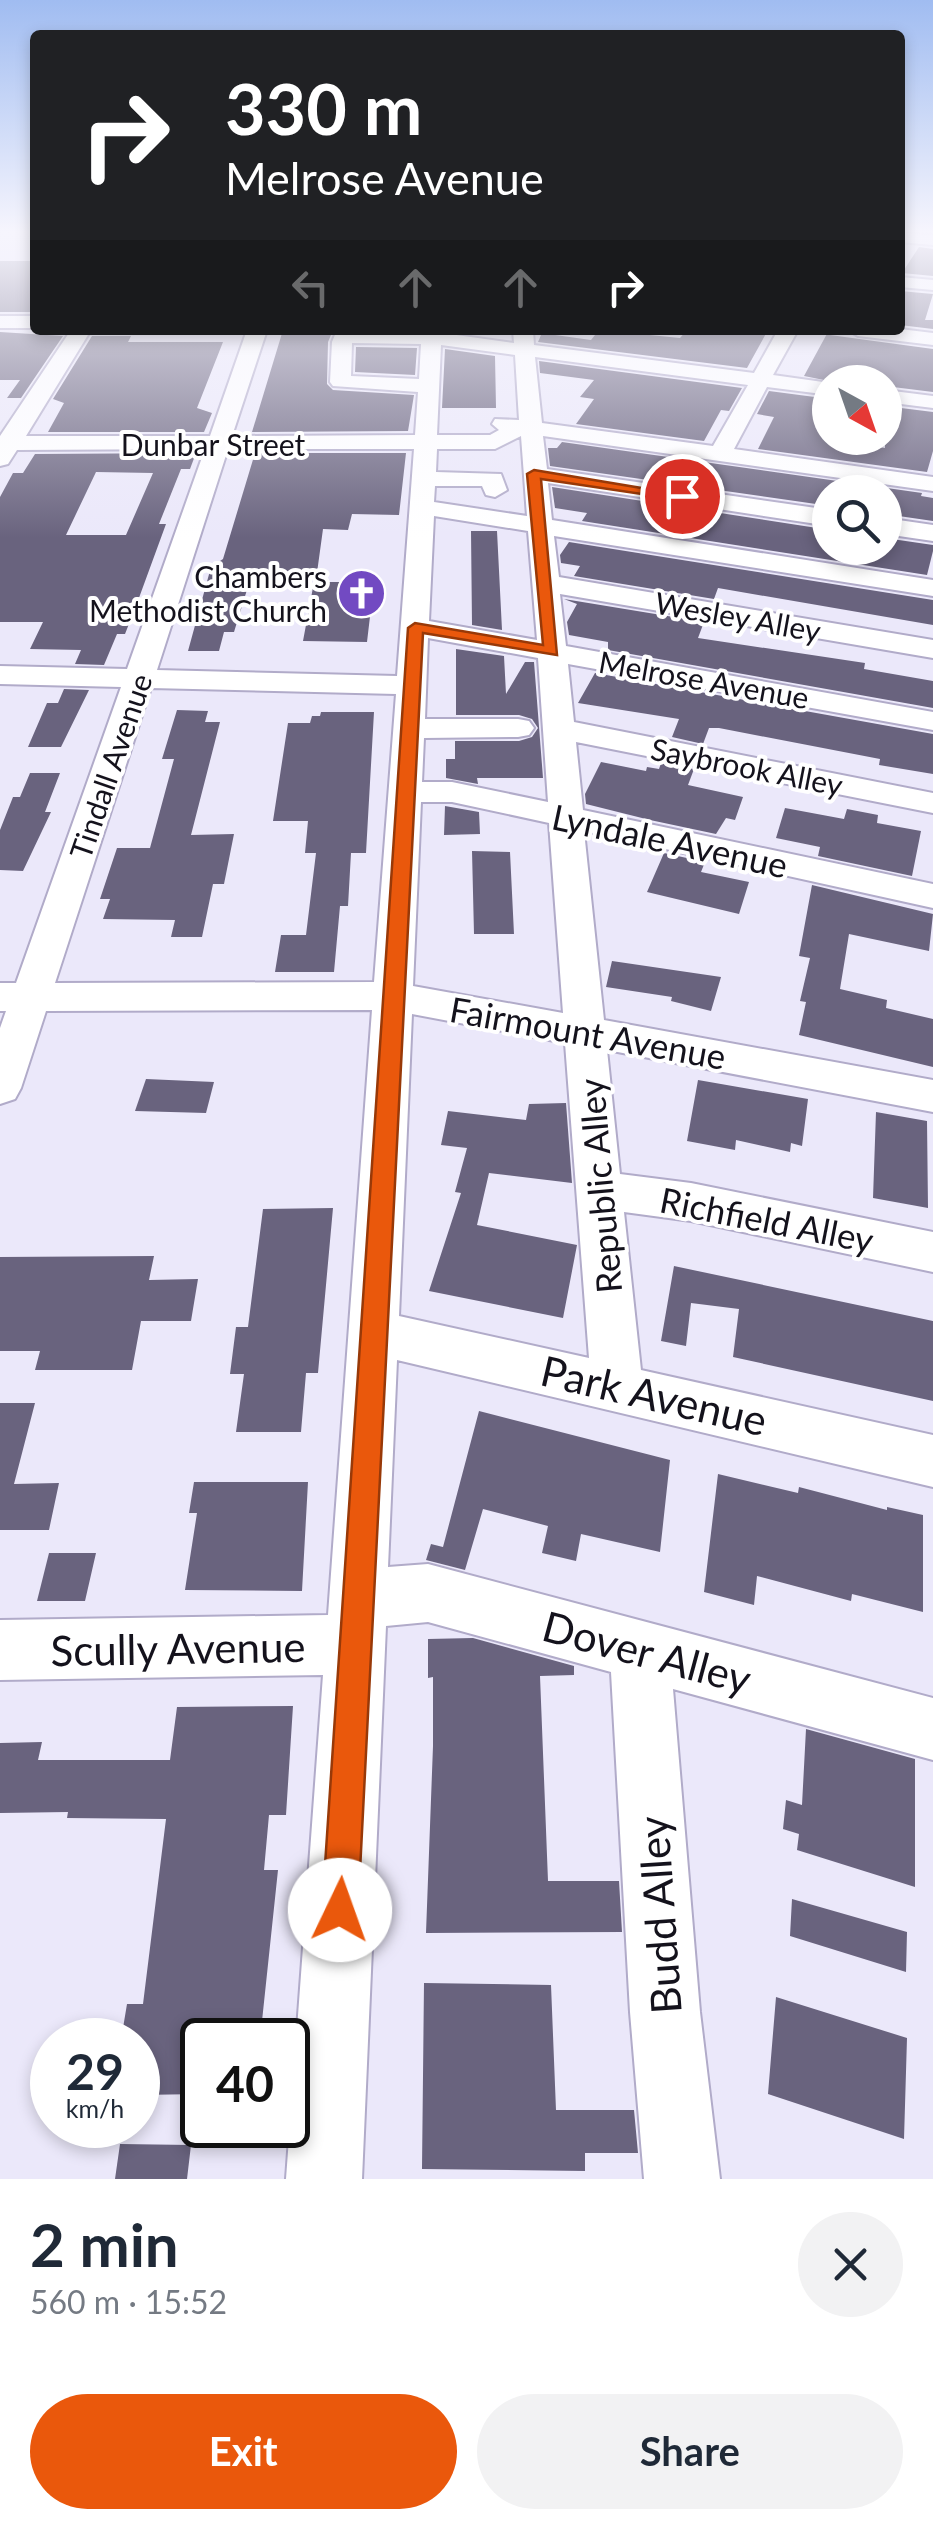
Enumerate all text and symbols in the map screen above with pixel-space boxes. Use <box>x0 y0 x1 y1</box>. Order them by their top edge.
text: 330 m <box>225 66 422 150</box>
icon: right <box>60 70 190 200</box>
text: Melrose Avenue <box>225 151 544 205</box>
icon: left <box>283 260 338 315</box>
icon: ahead <box>388 260 443 315</box>
icon: ahead <box>493 260 548 315</box>
icon: right <box>598 260 653 315</box>
north arrow <box>812 365 902 455</box>
map controls <box>812 365 902 565</box>
street label: Dunbar Street <box>121 426 306 462</box>
pin <box>640 454 725 539</box>
icon: arrive <box>655 469 710 524</box>
button: search <box>812 475 902 565</box>
place label: Chambers Methodist Church <box>89 558 327 628</box>
church icon: Chambers Methodist Church <box>336 567 388 619</box>
street label: Wesley Alley <box>652 584 824 648</box>
street label: Melrose Avenue <box>596 643 812 715</box>
street label: Tindall Avenue <box>61 669 159 863</box>
street label: Saybrook Alley <box>648 730 846 802</box>
street label: Lyndale Avenue <box>548 795 792 885</box>
street label: Fairmount Avenue <box>447 987 729 1077</box>
street label: Republic Alley <box>569 1077 629 1295</box>
street label: Richfield Alley <box>657 1178 877 1260</box>
street label: Park Avenue <box>536 1345 772 1445</box>
street label: Dover Alley <box>537 1600 757 1704</box>
street label: Scully Avenue <box>50 1621 306 1675</box>
street label: Budd Alley <box>627 1814 691 2015</box>
position arrow <box>288 1858 392 1962</box>
speed limit sign: 40 <box>180 2018 310 2148</box>
text: 29 <box>66 2041 124 2101</box>
text: km/h <box>66 2093 124 2123</box>
text: 2 min <box>30 2208 179 2280</box>
button: close <box>798 2212 903 2317</box>
text: 560 m · 15:52 <box>30 2282 227 2321</box>
button: Exit <box>30 2394 457 2509</box>
button: Share <box>477 2394 903 2509</box>

